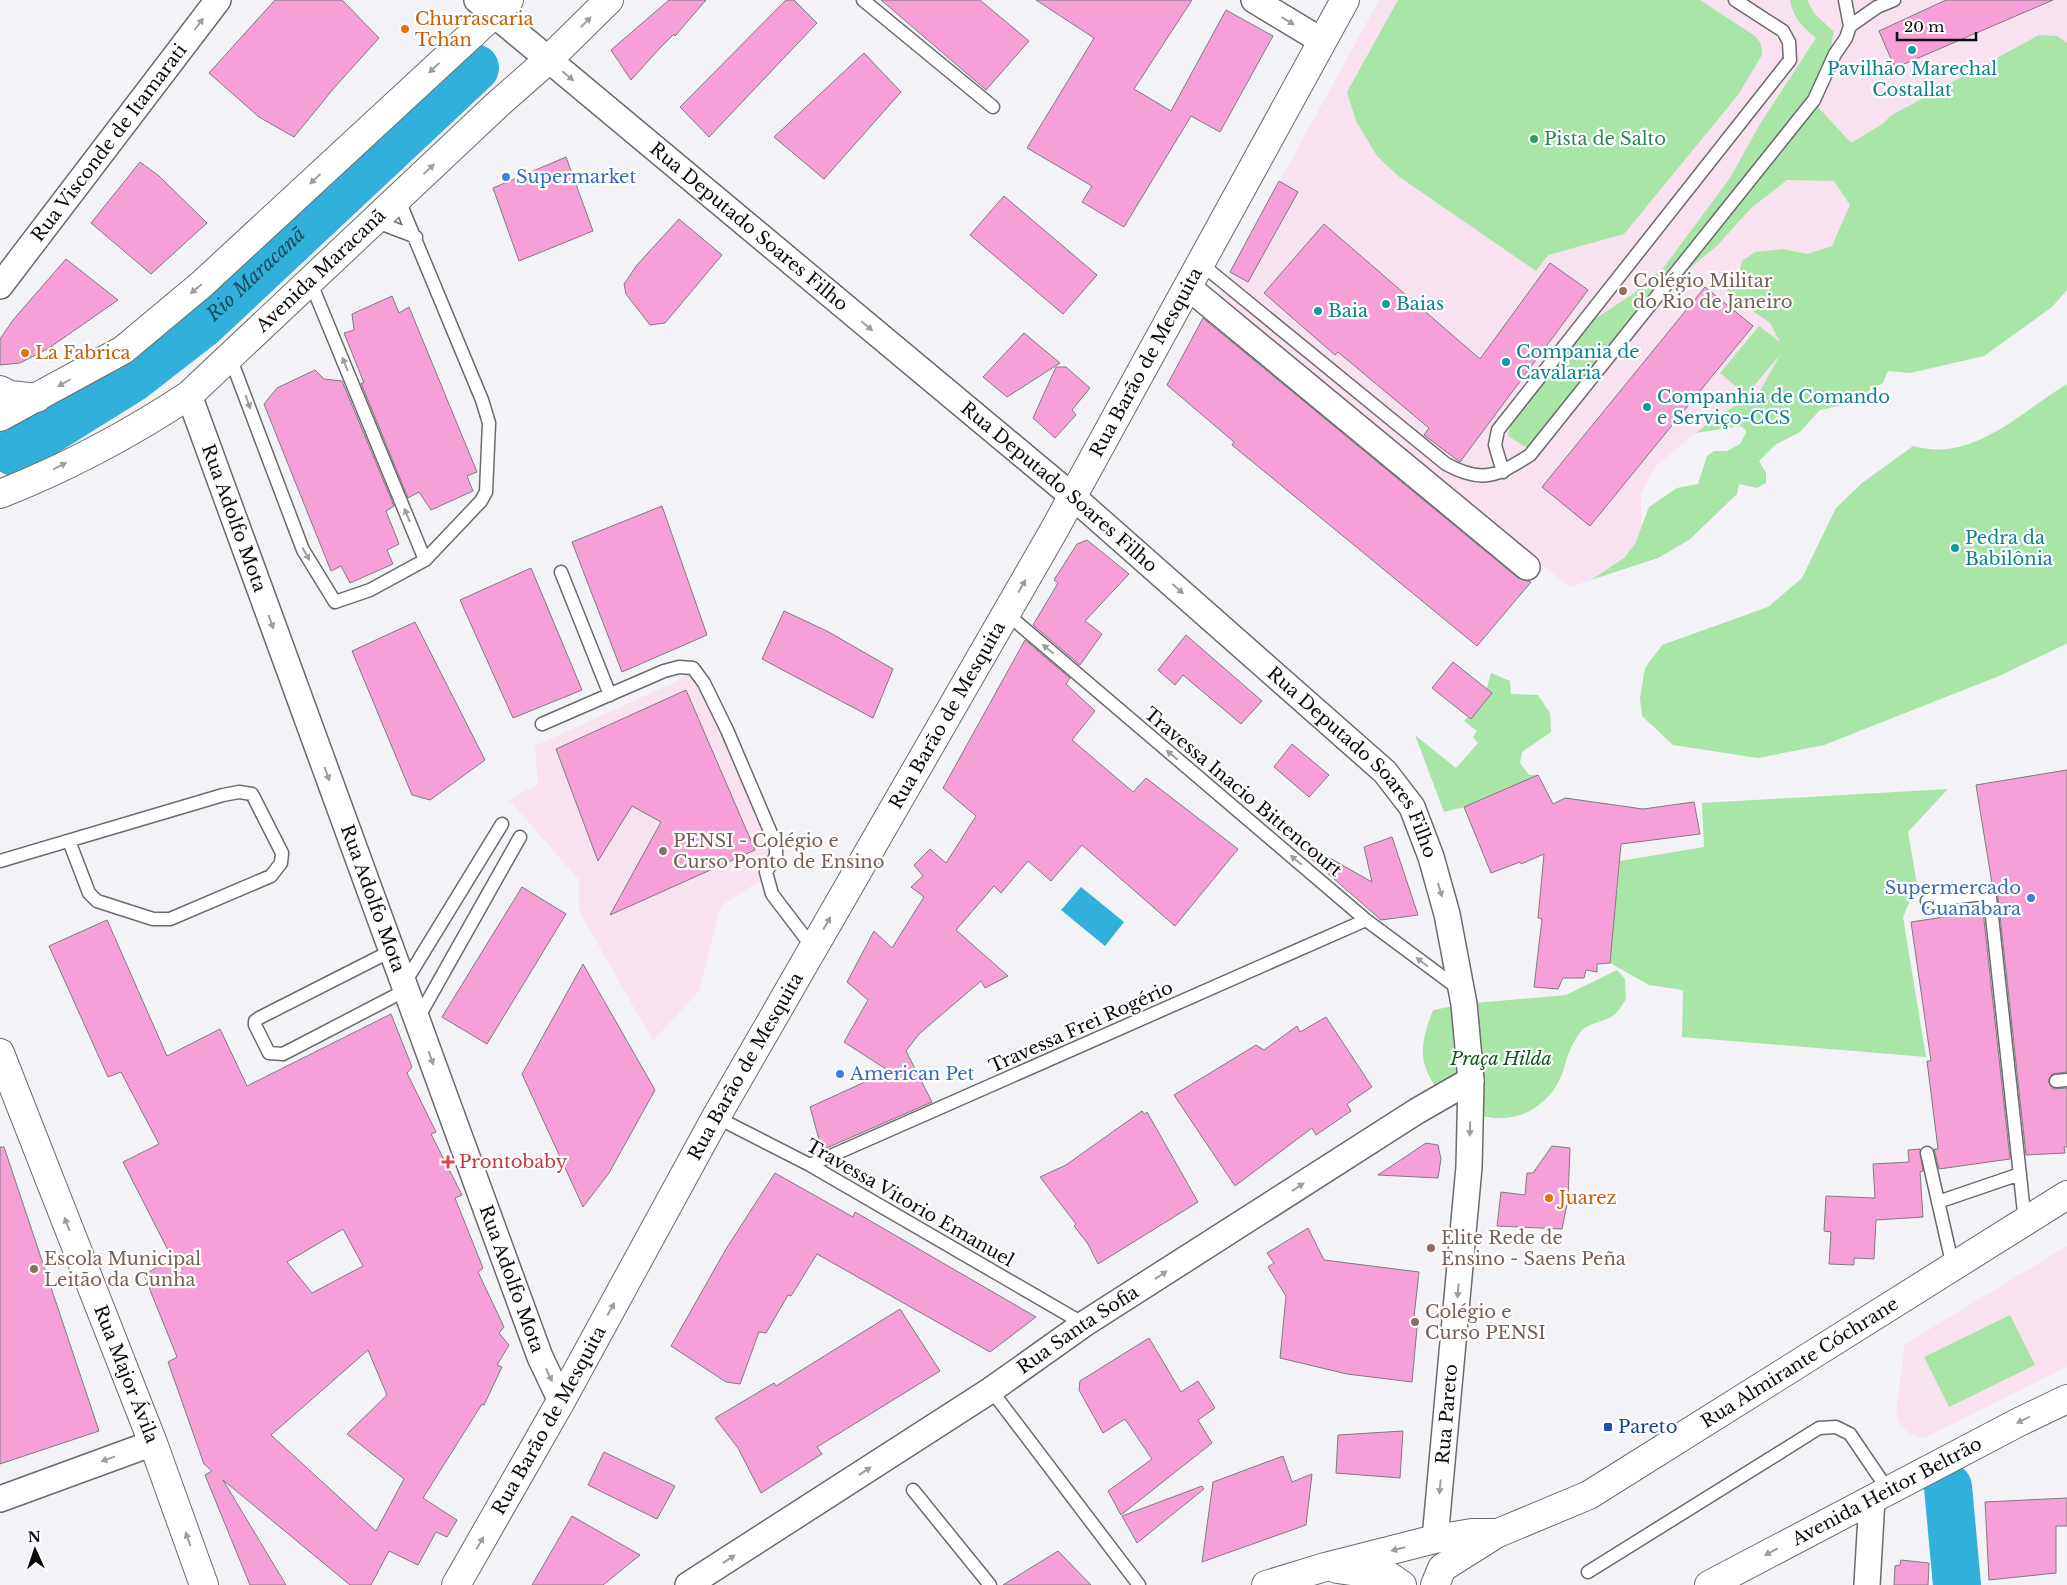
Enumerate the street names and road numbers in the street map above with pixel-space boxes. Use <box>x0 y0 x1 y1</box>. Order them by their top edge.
street label: Rua Visconde de Itamarati <box>27 40 191 246</box>
street label: Rua Deputado Soares Filho <box>645 138 852 316</box>
street label: Avenida Maracanã <box>251 205 390 338</box>
street label: Rua Barão de Mesquita <box>1085 264 1207 461</box>
street label: Rua Deputado Soares Filho <box>956 397 1162 577</box>
street label: Rua Adolfo Mota <box>197 441 271 595</box>
street label: Rua Barão de Mesquita <box>885 618 1010 813</box>
street label: Rua Deputado Soares Filho <box>1263 662 1441 861</box>
street label: Travessa Inacio Bittencourt <box>1140 703 1346 881</box>
street label: Rua Adolfo Mota <box>336 822 410 975</box>
street label: Rua Barão de Mesquita <box>683 969 808 1164</box>
street label: Travessa Frei Rogério <box>986 977 1176 1077</box>
street label: Travessa Vitorio Emanuel <box>802 1134 1018 1272</box>
street label: Rua Adolfo Mota <box>475 1202 549 1356</box>
street label: Rua Santa Sofia <box>1013 1281 1143 1379</box>
street label: Rua Almirante Cóchrane <box>1697 1293 1902 1433</box>
street label: Rua Major Ávila <box>89 1302 163 1446</box>
street label: Rua Barão de Mesquita <box>487 1322 611 1519</box>
street label: Rua Pareto <box>1432 1363 1462 1465</box>
street label: Avenida Heitor Beltrão <box>1787 1433 1985 1551</box>

